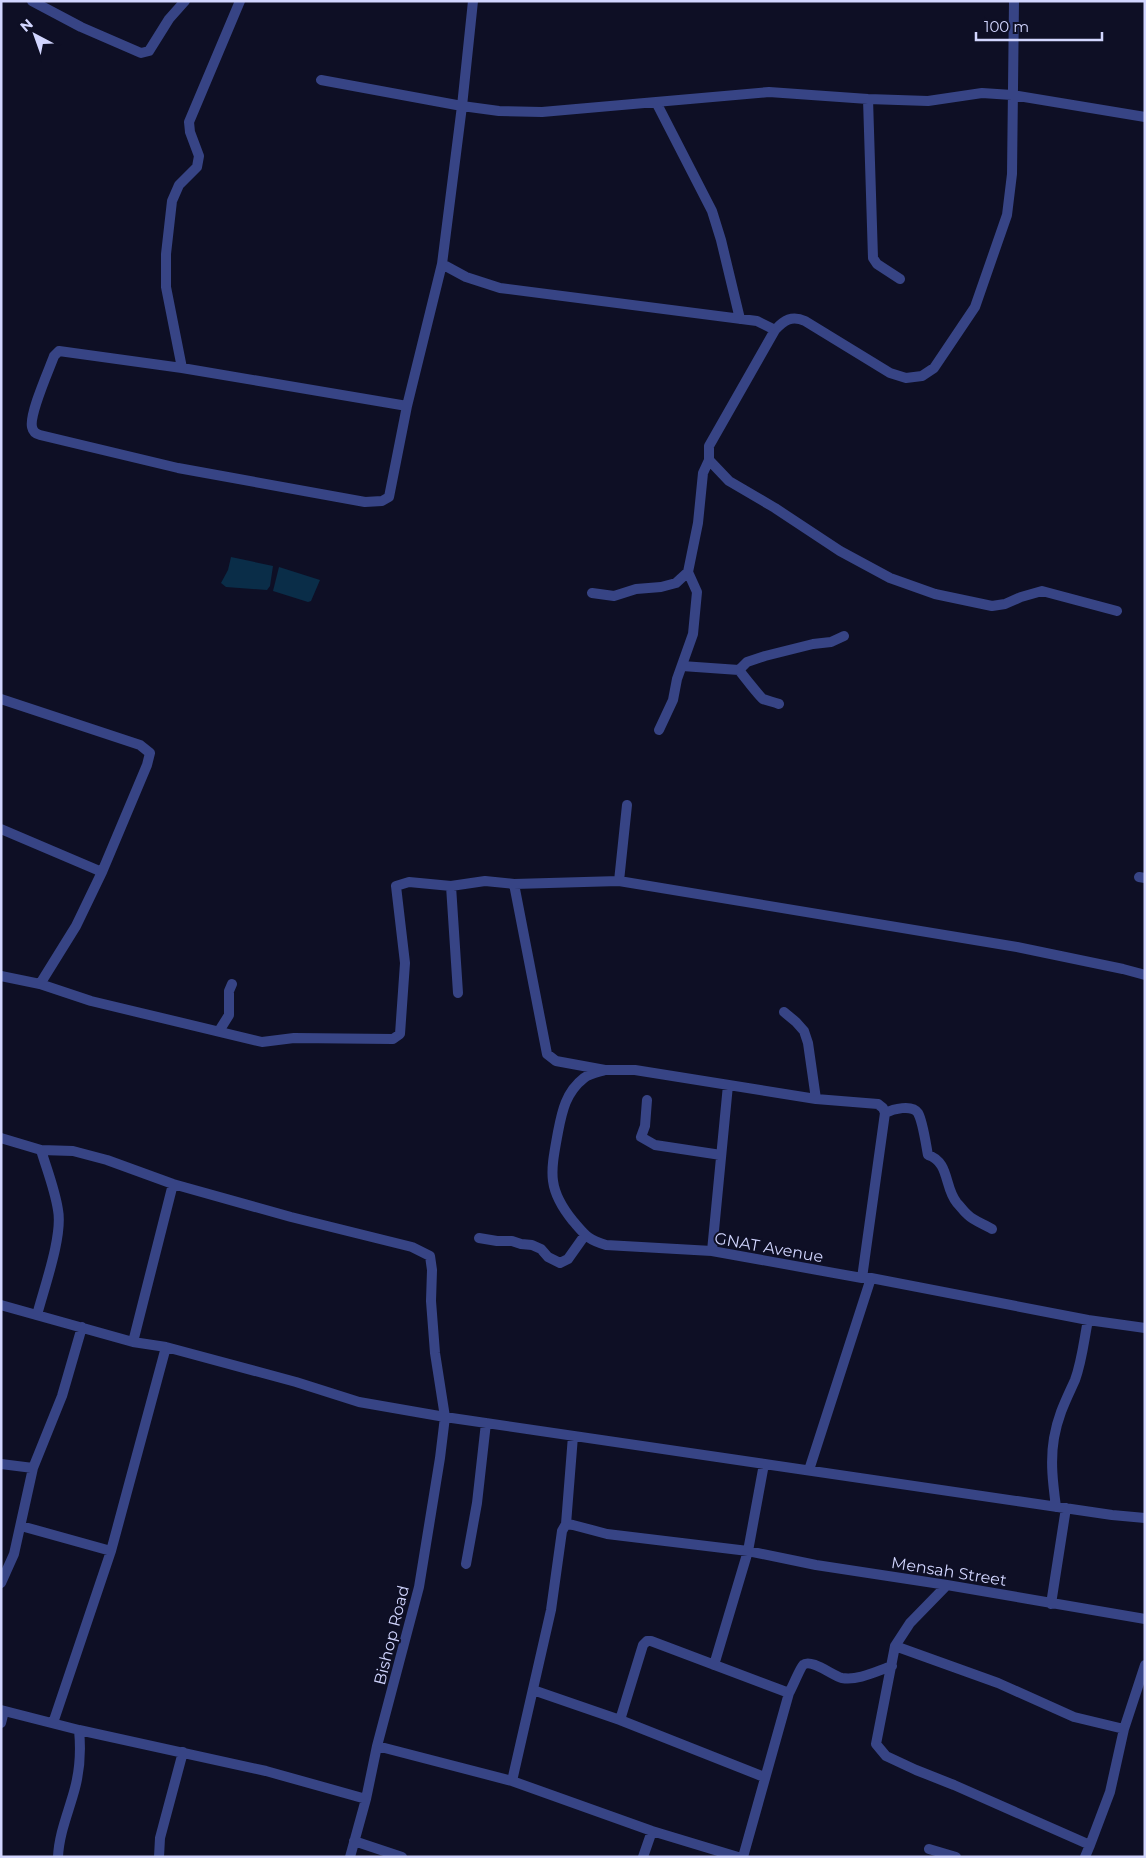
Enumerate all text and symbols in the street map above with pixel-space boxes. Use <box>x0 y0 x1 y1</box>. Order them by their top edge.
north arrow <box>10 10 60 60</box>
scale bar <box>976 10 1102 42</box>
text: N <box>16 15 37 36</box>
text: 100 m <box>984 17 1029 36</box>
street label: GNAT Avenue <box>713 1229 825 1266</box>
street label: Mensah Street <box>890 1553 1008 1590</box>
street label: Bishop Road <box>370 1583 413 1687</box>

